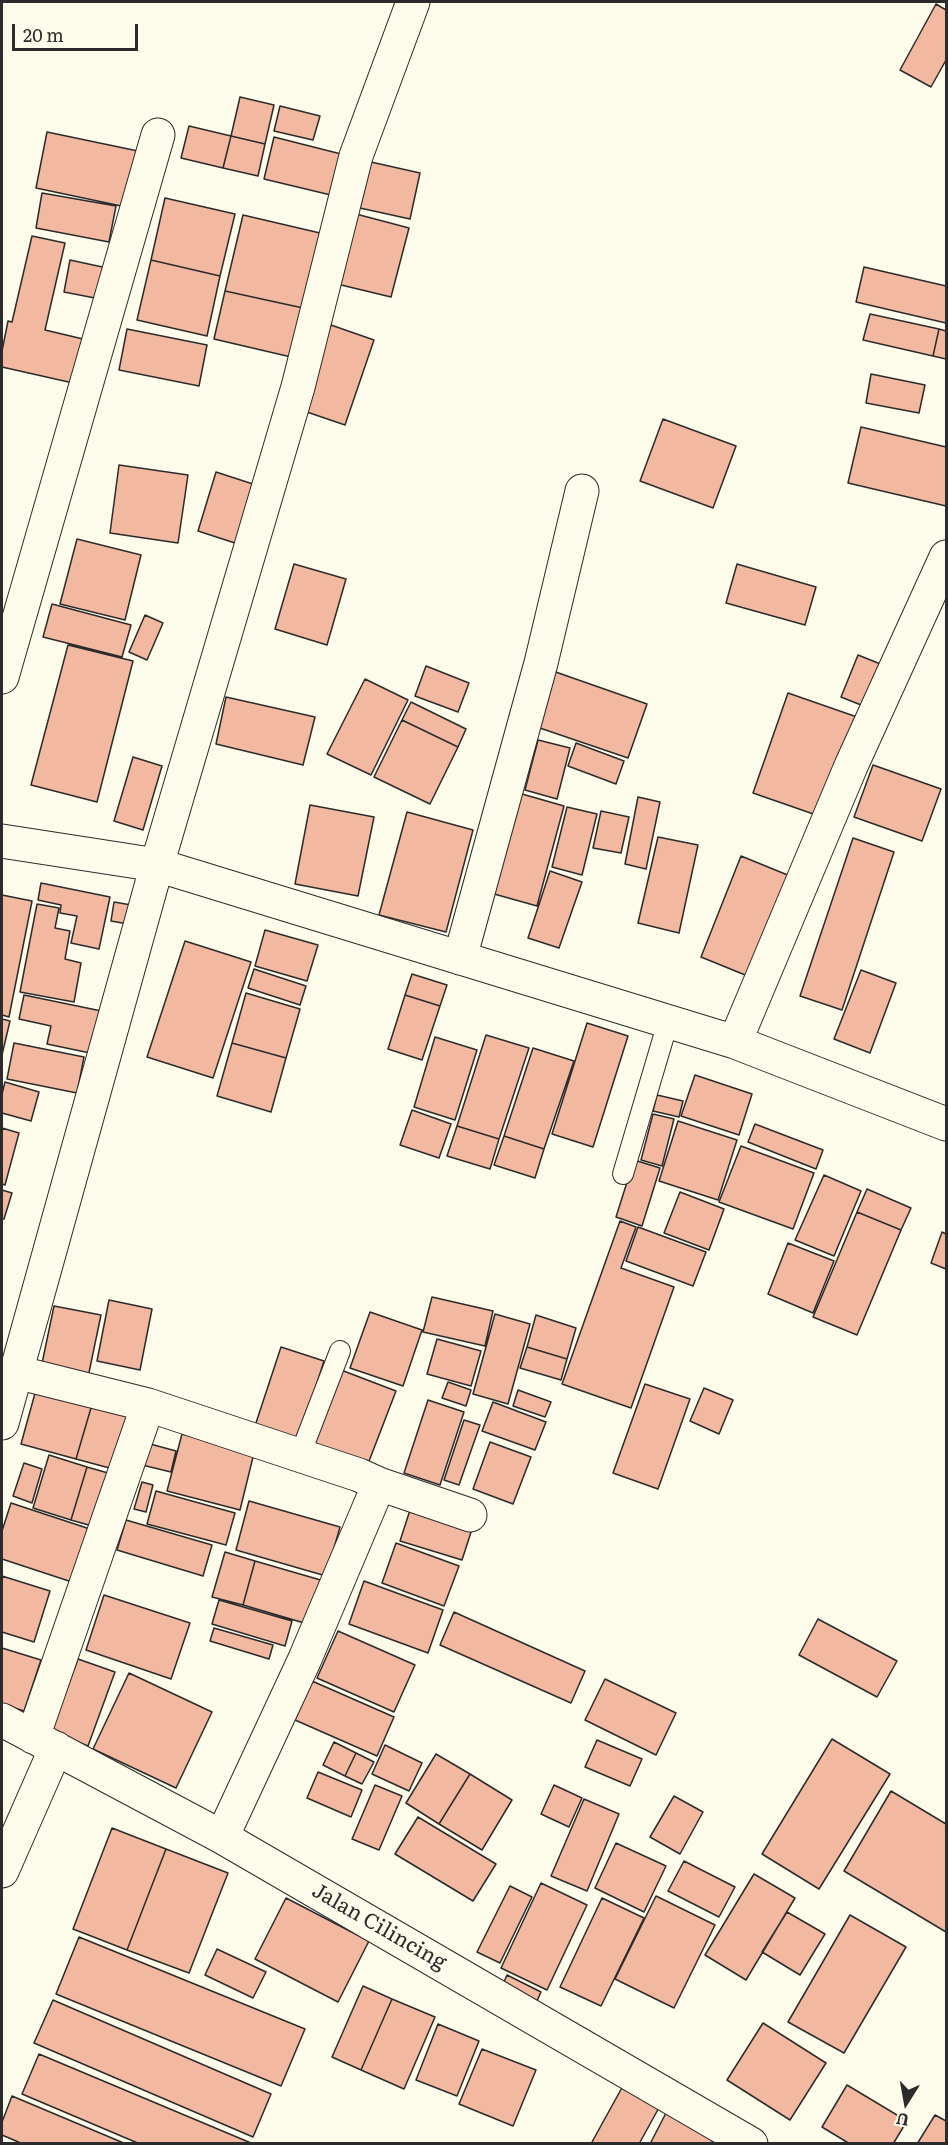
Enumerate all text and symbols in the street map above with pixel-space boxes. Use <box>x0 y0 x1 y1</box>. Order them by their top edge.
scale bar <box>15 12 141 50</box>
text: 20 m <box>23 21 64 48</box>
street label: Jalan Cilincing <box>307 1878 451 1976</box>
north arrow <box>876 2073 936 2133</box>
text: U <box>894 2108 911 2134</box>

